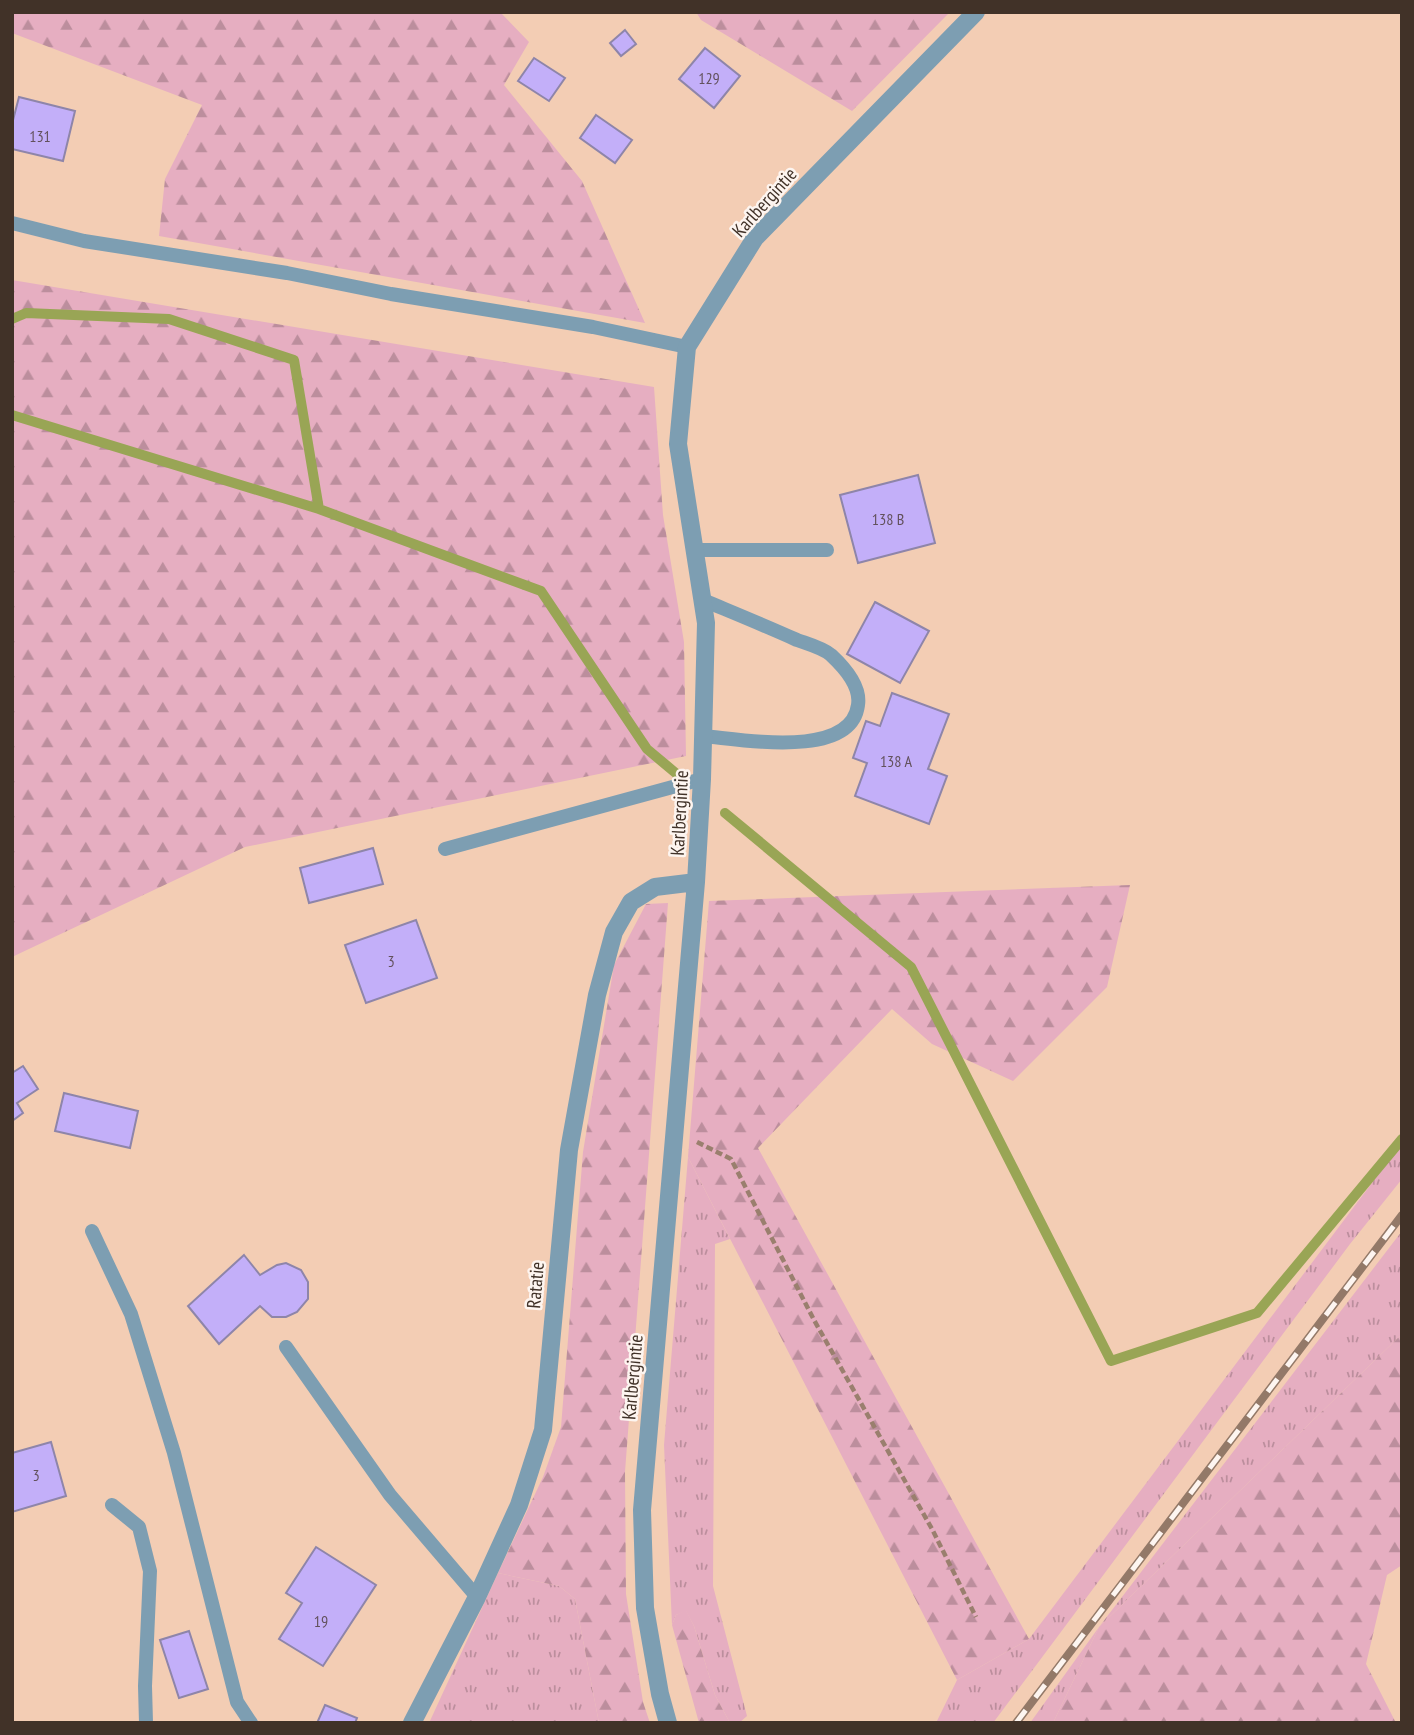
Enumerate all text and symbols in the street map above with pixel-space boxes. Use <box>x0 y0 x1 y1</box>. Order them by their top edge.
house number: 129 <box>698 68 720 88</box>
house number: 131 <box>29 126 51 146</box>
street label: Karlbergintie <box>727 162 802 242</box>
house number: 138 B <box>872 509 904 529</box>
house number: 138 A <box>880 751 912 771</box>
street label: Karlbergintie <box>665 770 693 856</box>
house number: 3 <box>387 951 395 971</box>
street label: Ratatie <box>521 1261 549 1309</box>
street label: Karlbergintie <box>616 1333 648 1421</box>
house number: 3 <box>32 1465 40 1485</box>
house number: 19 <box>314 1611 328 1631</box>

